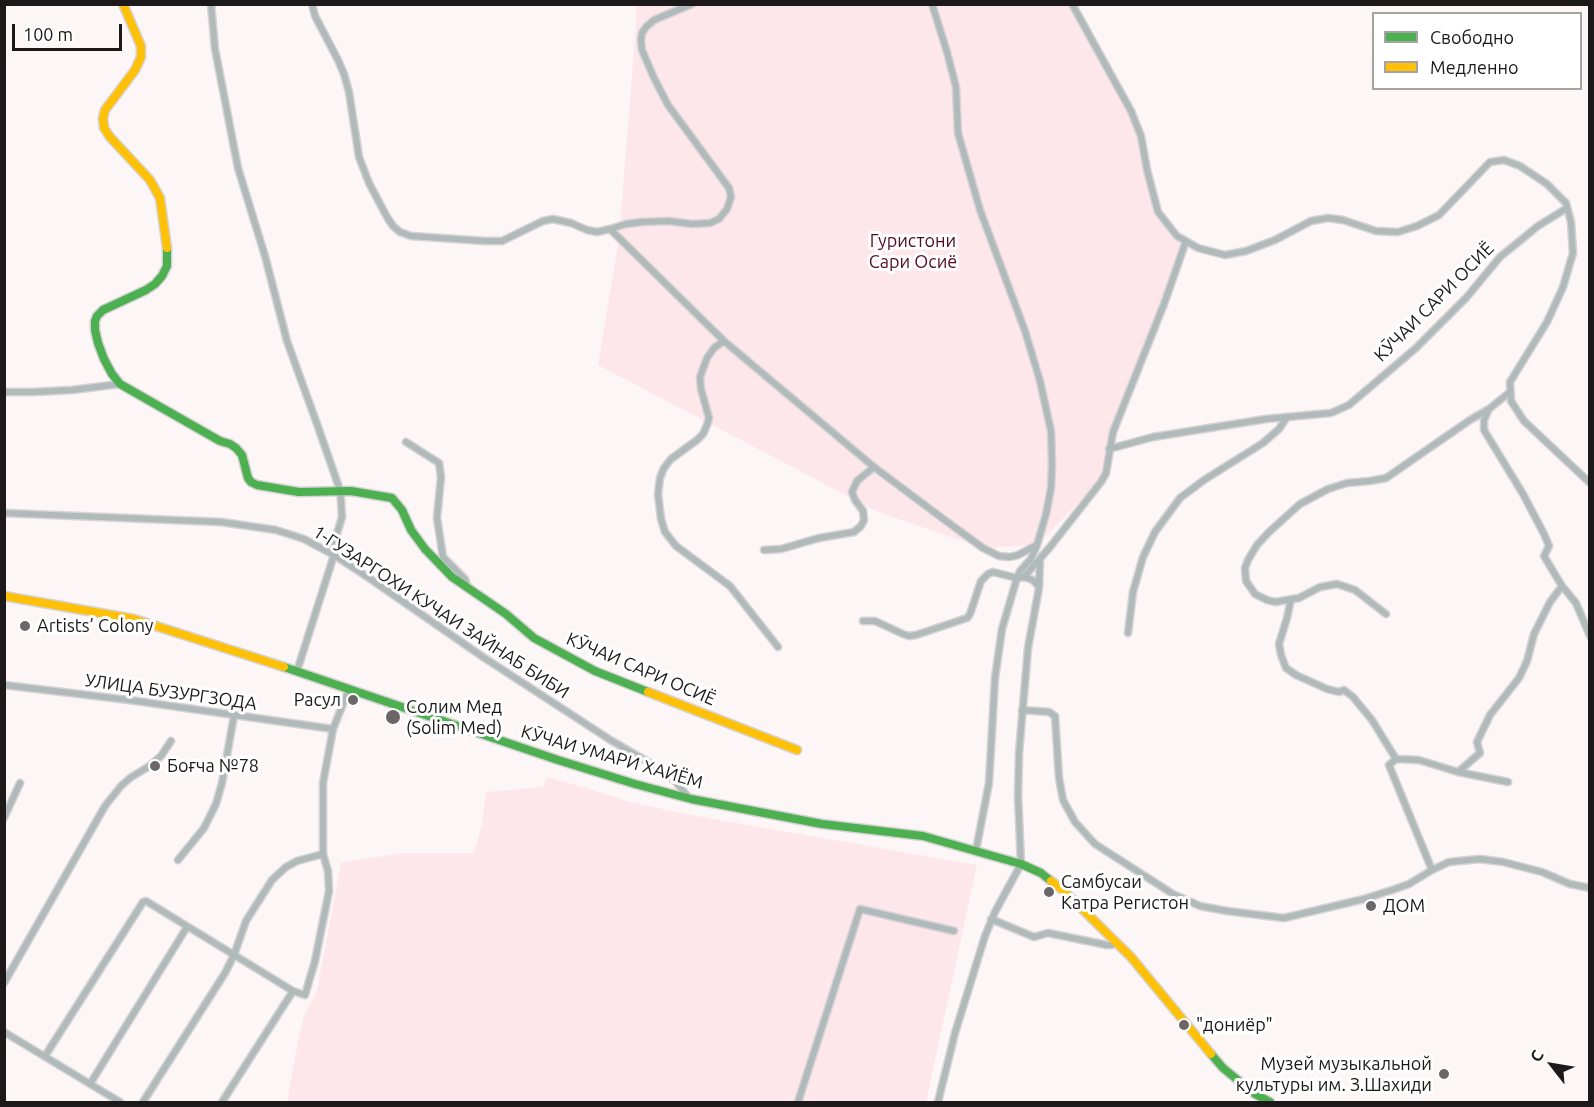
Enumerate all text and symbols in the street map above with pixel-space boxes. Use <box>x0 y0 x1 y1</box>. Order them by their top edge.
scale bar <box>15 12 124 50</box>
legend <box>1372 12 1582 90</box>
text: 100 m <box>23 24 73 44</box>
text: Свободно <box>1430 27 1514 47</box>
text: Медленно <box>1430 57 1519 77</box>
park label: Гуристони Сари Осиё <box>869 230 957 272</box>
street label: КӮЧАИ САРИ ОСИЁ <box>1370 238 1498 366</box>
street label: 1-ГУЗАРГОХИ КУЧАИ ЗАЙНАБ БИБИ <box>309 521 573 703</box>
place label: Artists’ Colony <box>37 615 154 637</box>
marker: Artists’ Colony <box>18 619 32 633</box>
street label: КӮЧАИ САРИ ОСИЁ <box>563 628 719 710</box>
street label: УЛИЦА БУЗУРГЗОДА <box>84 669 258 715</box>
place label: Расул <box>294 689 341 711</box>
marker: Расул <box>346 693 360 707</box>
place label: Солим Мед (Solim Med) <box>406 696 502 738</box>
marker: Солим Мед (Solim Med) <box>384 708 402 726</box>
street label: КӮЧАИ УМАРИ ХАЙЁМ <box>518 721 706 793</box>
place label: Боғча №78 <box>167 755 259 777</box>
marker: Боғча №78 <box>148 759 162 773</box>
place label: Самбусаи Катра Регистон <box>1061 871 1189 914</box>
marker: Самбусаи Катра Регистон <box>1042 885 1056 899</box>
place label: ДОМ <box>1383 895 1425 917</box>
marker: ДОМ <box>1364 899 1378 913</box>
place label: "дониёр" <box>1196 1014 1273 1036</box>
marker: "дониёр" <box>1177 1018 1191 1032</box>
north arrow <box>1522 1035 1582 1095</box>
text: С <box>1526 1047 1547 1065</box>
place label: Музей музыкальной культуры им. З.Шахиди <box>1236 1053 1432 1096</box>
marker: Музей музыкальной культуры им. З.Шахиди <box>1437 1067 1451 1081</box>

